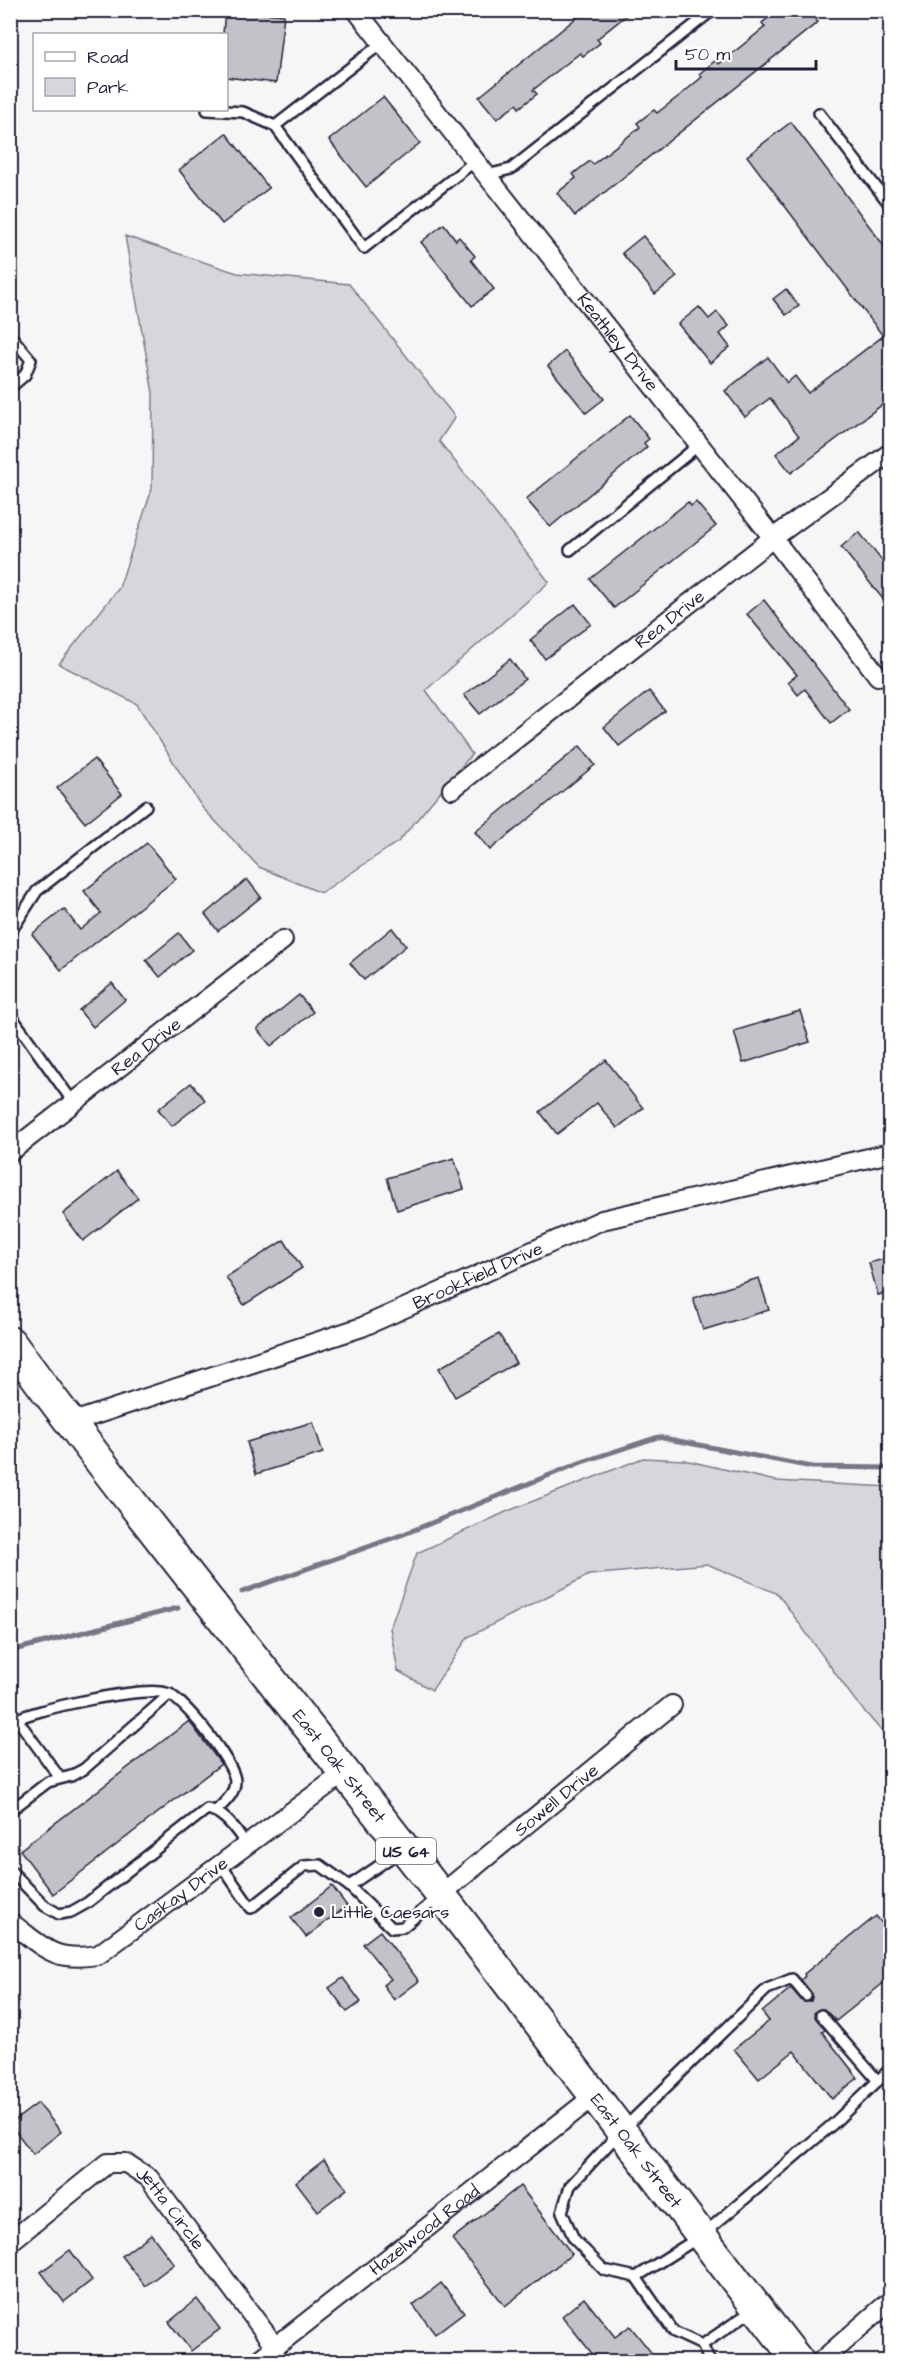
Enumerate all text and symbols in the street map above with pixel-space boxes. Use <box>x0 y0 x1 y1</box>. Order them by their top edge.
legend <box>33 33 228 111</box>
scale bar <box>676 33 816 71</box>
text: 50 m <box>685 42 730 67</box>
text: Road <box>87 45 128 70</box>
text: Park <box>87 75 129 100</box>
street label: Keathley Drive <box>571 288 665 397</box>
street label: Rea Drive <box>630 584 710 655</box>
street label: Rea Drive <box>106 1012 187 1082</box>
street label: Brookfield Drive <box>409 1236 547 1316</box>
street label: East Oak Street <box>286 1704 392 1829</box>
street label: Sowell Drive <box>509 1758 604 1842</box>
road number: US 64 <box>376 1838 436 1864</box>
street label: Caskay Drive <box>128 1851 233 1938</box>
place label: Little Caesars <box>331 1900 449 1925</box>
marker: Little Caesars <box>312 1905 326 1919</box>
street label: East Oak Street <box>584 2088 688 2214</box>
street label: Jetta Circle <box>131 2161 211 2255</box>
street label: Hazelwood Road <box>364 2179 485 2281</box>

